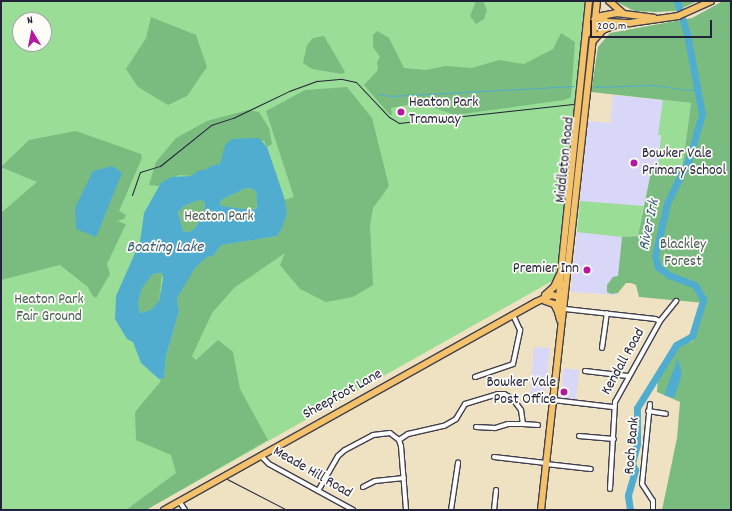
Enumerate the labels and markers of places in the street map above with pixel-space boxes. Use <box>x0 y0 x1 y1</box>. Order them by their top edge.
place label: Heaton Park Tramway <box>409 94 478 129</box>
marker: Heaton Park Tramway <box>396 107 406 117</box>
place label: Bowker Vale Primary School <box>642 145 726 180</box>
marker: Bowker Vale Primary School <box>629 158 639 168</box>
place label: Premier Inn <box>513 261 579 279</box>
marker: Premier Inn <box>582 265 592 275</box>
place label: Bowker Vale Post Office <box>486 374 556 409</box>
marker: Bowker Vale Post Office <box>559 387 569 397</box>

